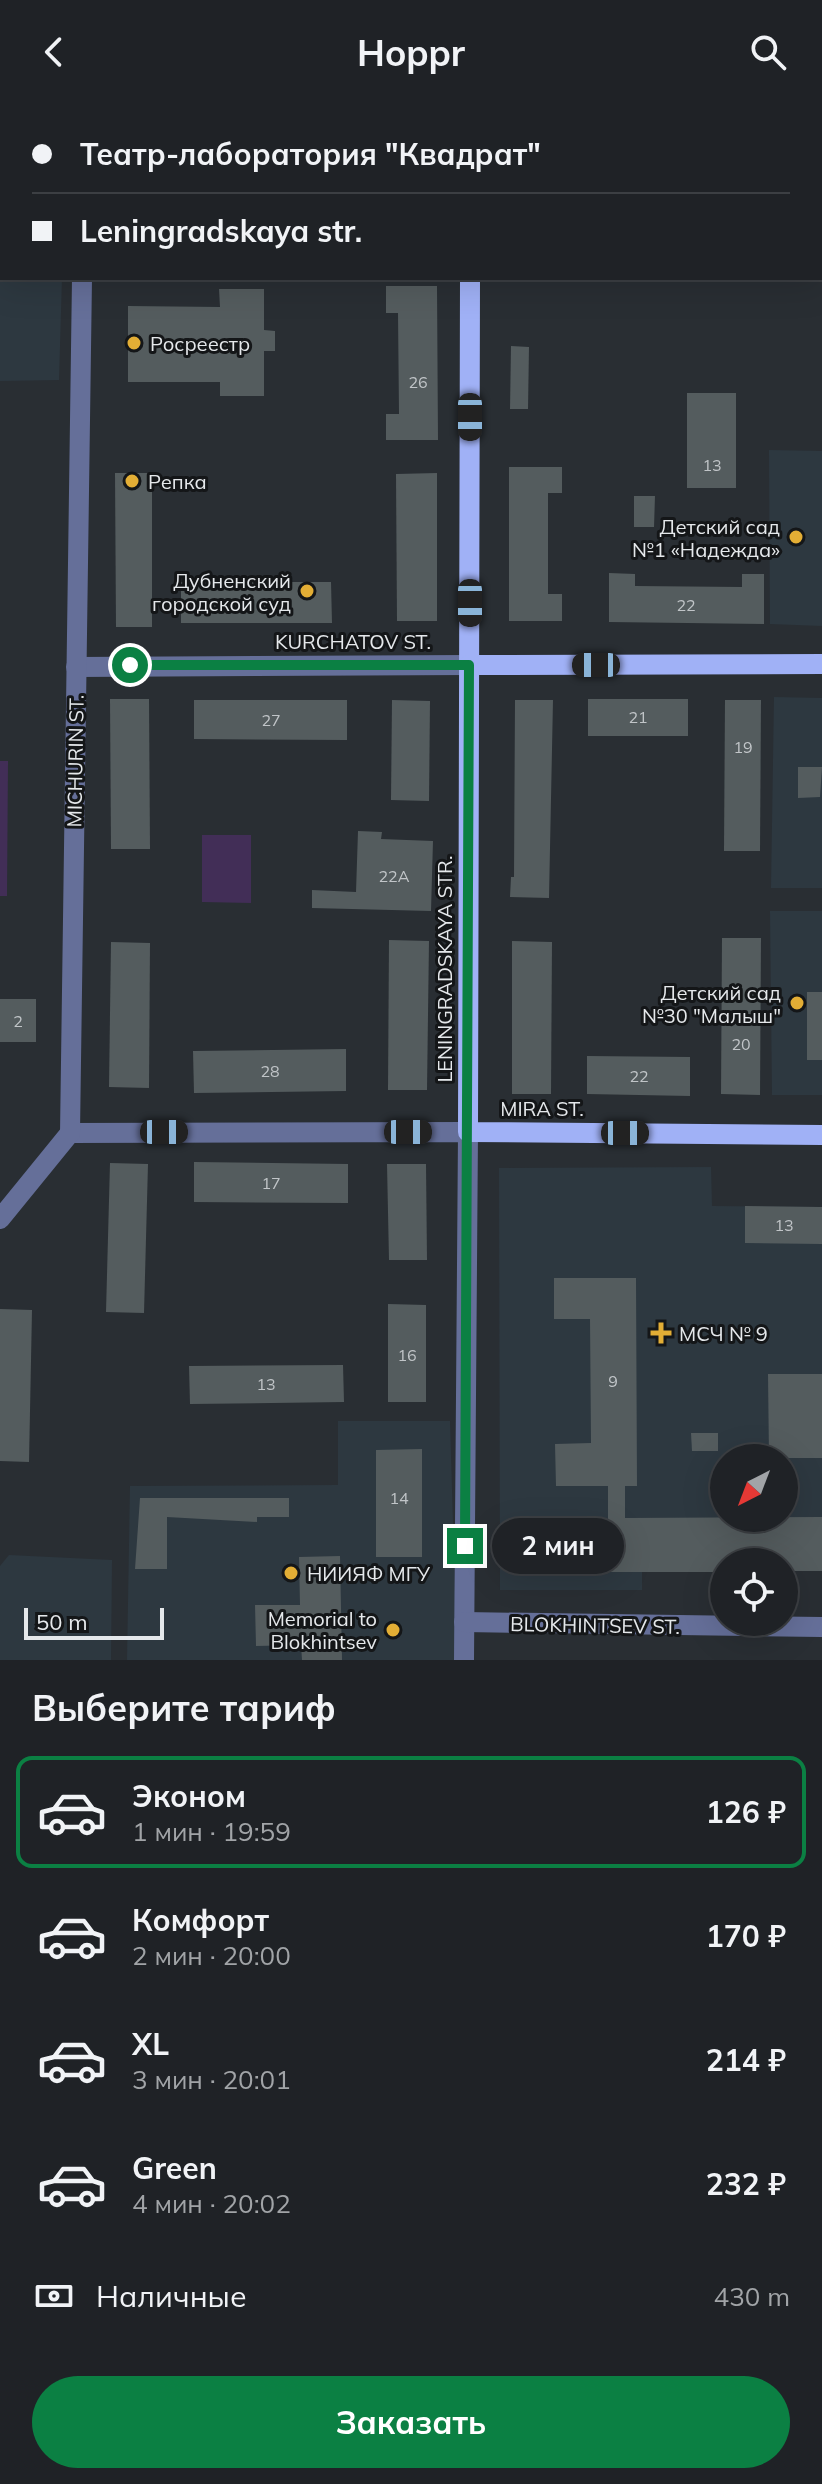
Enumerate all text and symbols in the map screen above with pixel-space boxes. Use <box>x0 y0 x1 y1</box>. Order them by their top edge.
icon: back <box>32 30 76 74</box>
text: Hoppr <box>357 30 465 75</box>
icon: search <box>746 30 790 74</box>
text: Театр-лаборатория "Квадрат" <box>80 135 541 173</box>
text: Leningradskaya str. <box>80 212 362 250</box>
place label: Росреестр <box>150 331 250 356</box>
marker: Росреестр <box>125 334 143 352</box>
house number: 26 <box>408 372 428 392</box>
car <box>458 393 482 441</box>
house number: 13 <box>702 455 722 475</box>
place label: Репка <box>148 469 207 494</box>
marker: Репка <box>123 472 141 490</box>
place label: Детский сад №1 «Надежда» <box>632 514 780 562</box>
marker: Детский сад №1 «Надежда» <box>787 528 805 546</box>
place label: Дубненский городской суд <box>152 568 291 616</box>
car <box>458 579 482 627</box>
marker: Дубненский городской суд <box>298 582 316 600</box>
house number: 22 <box>676 595 696 615</box>
street label: KURCHATOV ST. <box>275 629 431 654</box>
route start <box>112 647 148 683</box>
car <box>572 653 620 677</box>
street label: MICHURIN ST. <box>61 694 89 828</box>
house number: 21 <box>628 707 648 727</box>
house number: 27 <box>261 710 281 730</box>
house number: 19 <box>733 737 753 757</box>
street label: LENINGRADSKAYA STR. <box>432 855 457 1083</box>
house number: 22А <box>379 866 410 886</box>
place label: Детский сад №30 "Малыш" <box>642 980 781 1028</box>
marker: Детский сад №30 "Малыш" <box>788 994 806 1012</box>
house number: 2 <box>13 1011 23 1031</box>
house number: 20 <box>731 1034 751 1054</box>
house number: 28 <box>260 1061 280 1081</box>
house number: 22 <box>629 1066 649 1086</box>
street label: MIRA ST. <box>500 1096 584 1121</box>
car <box>140 1120 188 1144</box>
car <box>384 1120 432 1144</box>
car <box>601 1121 649 1145</box>
house number: 17 <box>261 1173 281 1193</box>
house number: 13 <box>774 1215 794 1235</box>
place label: МСЧ № 9 <box>679 1321 768 1346</box>
marker: МСЧ № 9 <box>650 1322 672 1344</box>
house number: 16 <box>397 1345 417 1365</box>
house number: 9 <box>608 1371 618 1391</box>
house number: 13 <box>256 1374 276 1394</box>
north arrow <box>710 1444 798 1532</box>
map controls <box>710 1444 798 1636</box>
house number: 14 <box>389 1488 409 1508</box>
callout: 2 мин <box>493 1518 625 1574</box>
route end <box>447 1528 483 1564</box>
text: 2 мин <box>522 1529 594 1562</box>
button: locate <box>710 1548 798 1636</box>
place label: НИИЯФ МГУ <box>307 1561 431 1586</box>
marker: НИИЯФ МГУ <box>282 1564 300 1582</box>
scale bar <box>24 1604 164 1640</box>
place label: Memorial to Blokhintsev <box>268 1606 377 1654</box>
text: 50 m <box>36 1608 87 1636</box>
street label: BLOKHINTSEV ST. <box>510 1611 680 1639</box>
marker: Memorial to Blokhintsev <box>384 1621 402 1639</box>
text: Выберите тариф <box>32 1685 336 1730</box>
icon: car <box>36 1776 108 1848</box>
text: Эконом <box>132 1777 246 1815</box>
text: 126 ₽ <box>706 1793 786 1831</box>
text: 1 мин · 19:59 <box>132 1815 291 1848</box>
icon: car <box>36 1900 108 1972</box>
text: Комфорт <box>132 1901 269 1939</box>
text: 170 ₽ <box>706 1917 786 1955</box>
text: 2 мин · 20:00 <box>132 1939 291 1972</box>
icon: car <box>36 2024 108 2096</box>
text: XL <box>132 2025 169 2063</box>
text: 214 ₽ <box>706 2041 786 2079</box>
text: 3 мин · 20:01 <box>132 2063 291 2096</box>
icon: car <box>36 2148 108 2220</box>
text: Green <box>132 2149 217 2187</box>
text: 232 ₽ <box>706 2165 786 2203</box>
text: 4 мин · 20:02 <box>132 2187 291 2220</box>
icon: cash <box>32 2274 76 2318</box>
text: Наличные <box>96 2277 247 2315</box>
text: 430 m <box>714 2280 790 2313</box>
button: Заказать <box>32 2376 790 2468</box>

